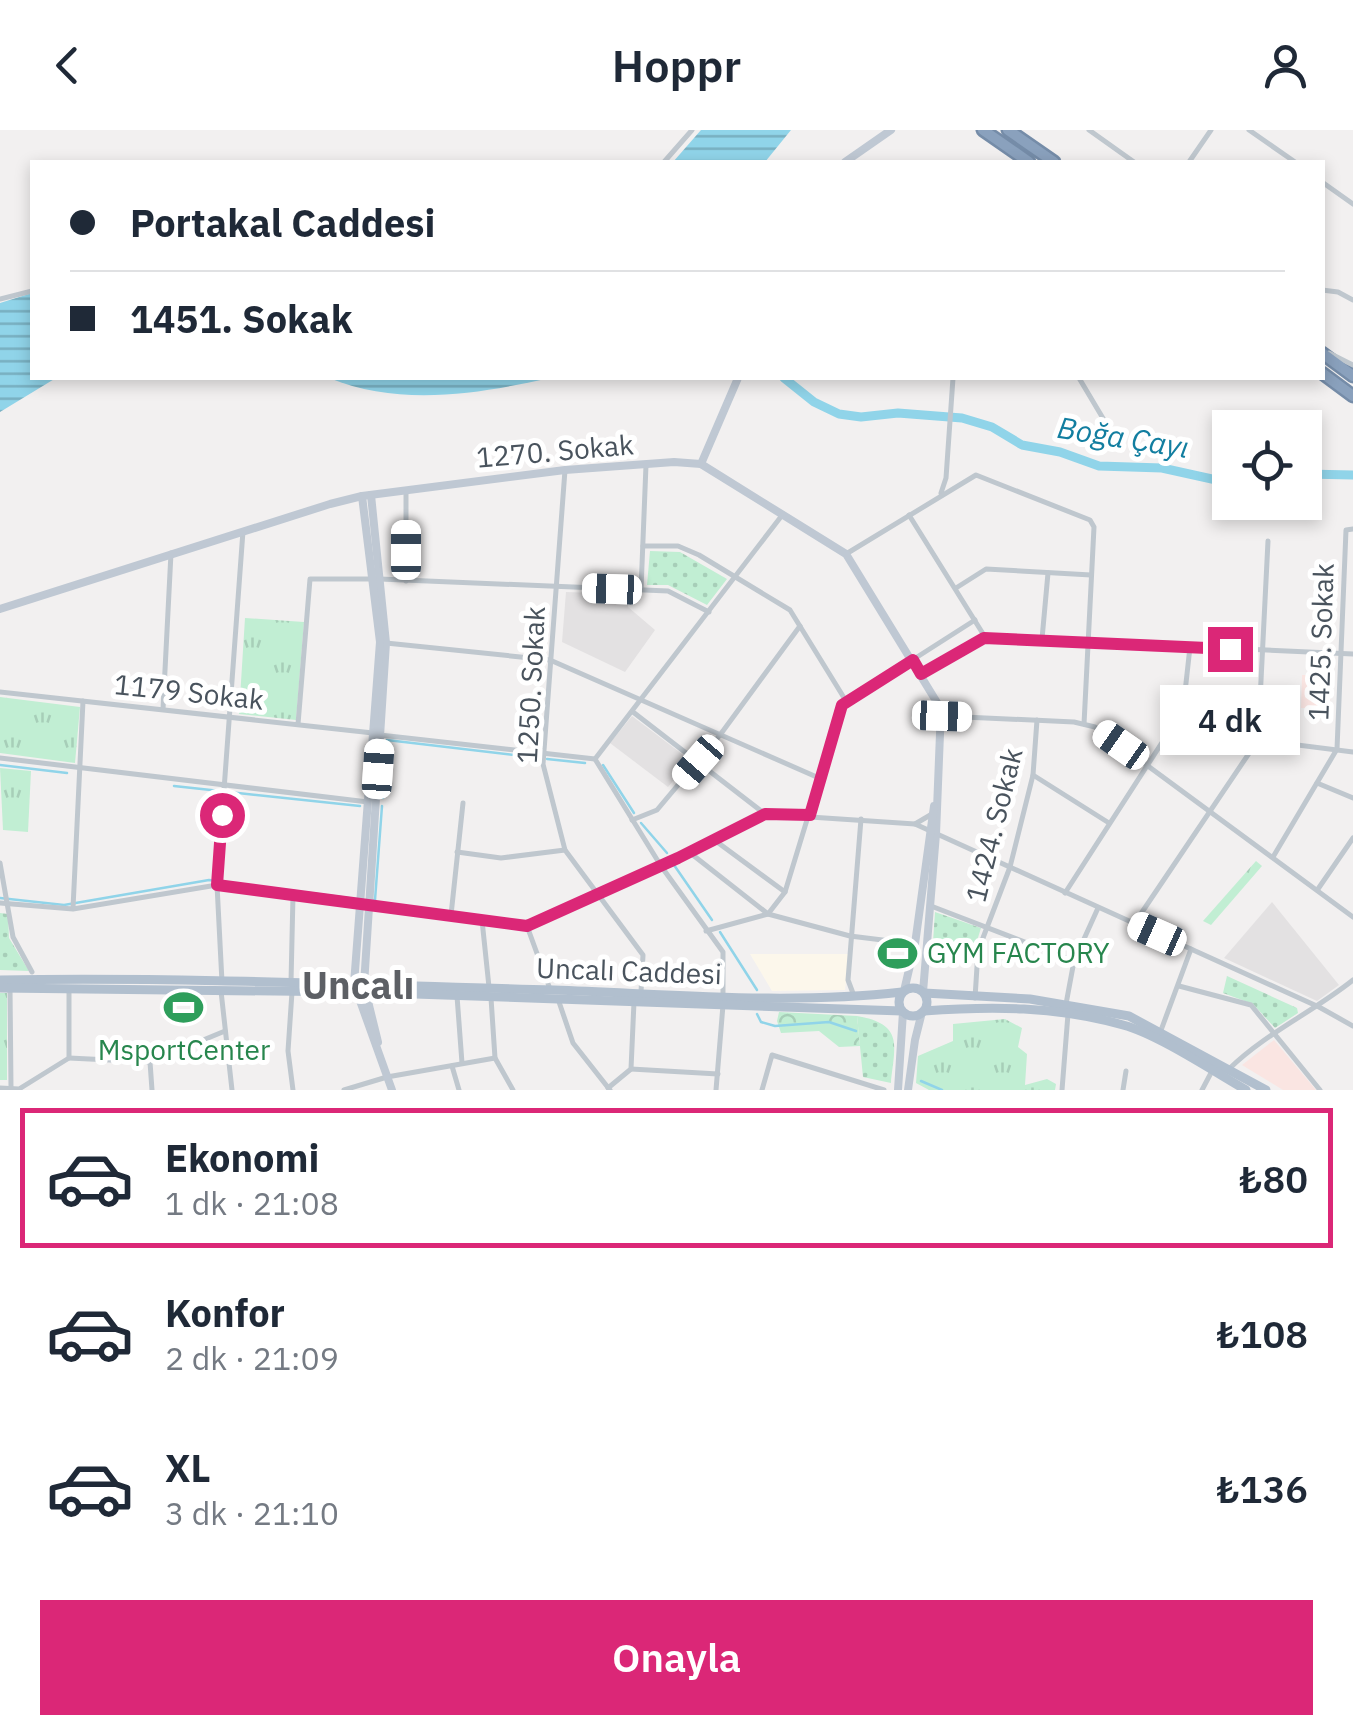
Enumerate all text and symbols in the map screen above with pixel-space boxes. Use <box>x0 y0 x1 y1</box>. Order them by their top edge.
text: Hoppr <box>612 36 741 94</box>
icon: back <box>40 38 95 93</box>
icon: person <box>1258 38 1313 93</box>
text: Portakal Caddesi <box>130 198 435 247</box>
text: 1451. Sokak <box>130 294 353 343</box>
water label: Boğa Çayı <box>1055 407 1192 466</box>
map controls <box>1212 410 1322 520</box>
button: locate <box>1212 410 1322 520</box>
street label: 1270. Sokak <box>475 425 635 476</box>
car <box>391 520 421 580</box>
street label: 1425. Sokak <box>1299 562 1342 721</box>
car <box>581 573 643 605</box>
street label: 1250. Sokak <box>508 605 553 765</box>
route end <box>1208 627 1253 672</box>
street label: 1179 Sokak <box>112 665 266 718</box>
callout: 4 dk <box>1160 684 1300 754</box>
text: 4 dk <box>1198 699 1262 741</box>
car <box>911 700 973 732</box>
car <box>1088 716 1154 774</box>
car <box>667 730 729 794</box>
car <box>361 738 395 800</box>
street label: 1424. Sokak <box>956 744 1031 906</box>
route start <box>200 793 245 838</box>
car <box>1123 908 1191 960</box>
sports icon: GYM FACTORY <box>876 932 918 974</box>
place label: GYM FACTORY <box>927 934 1110 971</box>
street label: Uncalı Caddesi <box>535 949 723 992</box>
district label: Uncalı <box>302 960 414 1009</box>
sports icon: MsportCenter <box>163 986 205 1028</box>
place label: MsportCenter <box>98 1031 270 1068</box>
icon: car <box>45 1133 135 1223</box>
text: Ekonomi <box>165 1133 319 1182</box>
text: ₺80 <box>1239 1154 1308 1203</box>
text: 1 dk · 21:08 <box>165 1182 339 1224</box>
icon: car <box>45 1288 135 1378</box>
text: Konfor <box>165 1288 285 1337</box>
text: ₺108 <box>1216 1309 1308 1358</box>
text: 2 dk · 21:09 <box>165 1337 339 1379</box>
icon: car <box>45 1443 135 1533</box>
text: XL <box>165 1443 211 1492</box>
text: ₺136 <box>1216 1464 1308 1513</box>
text: 3 dk · 21:10 <box>165 1492 339 1534</box>
button: Onayla <box>40 1600 1313 1715</box>

